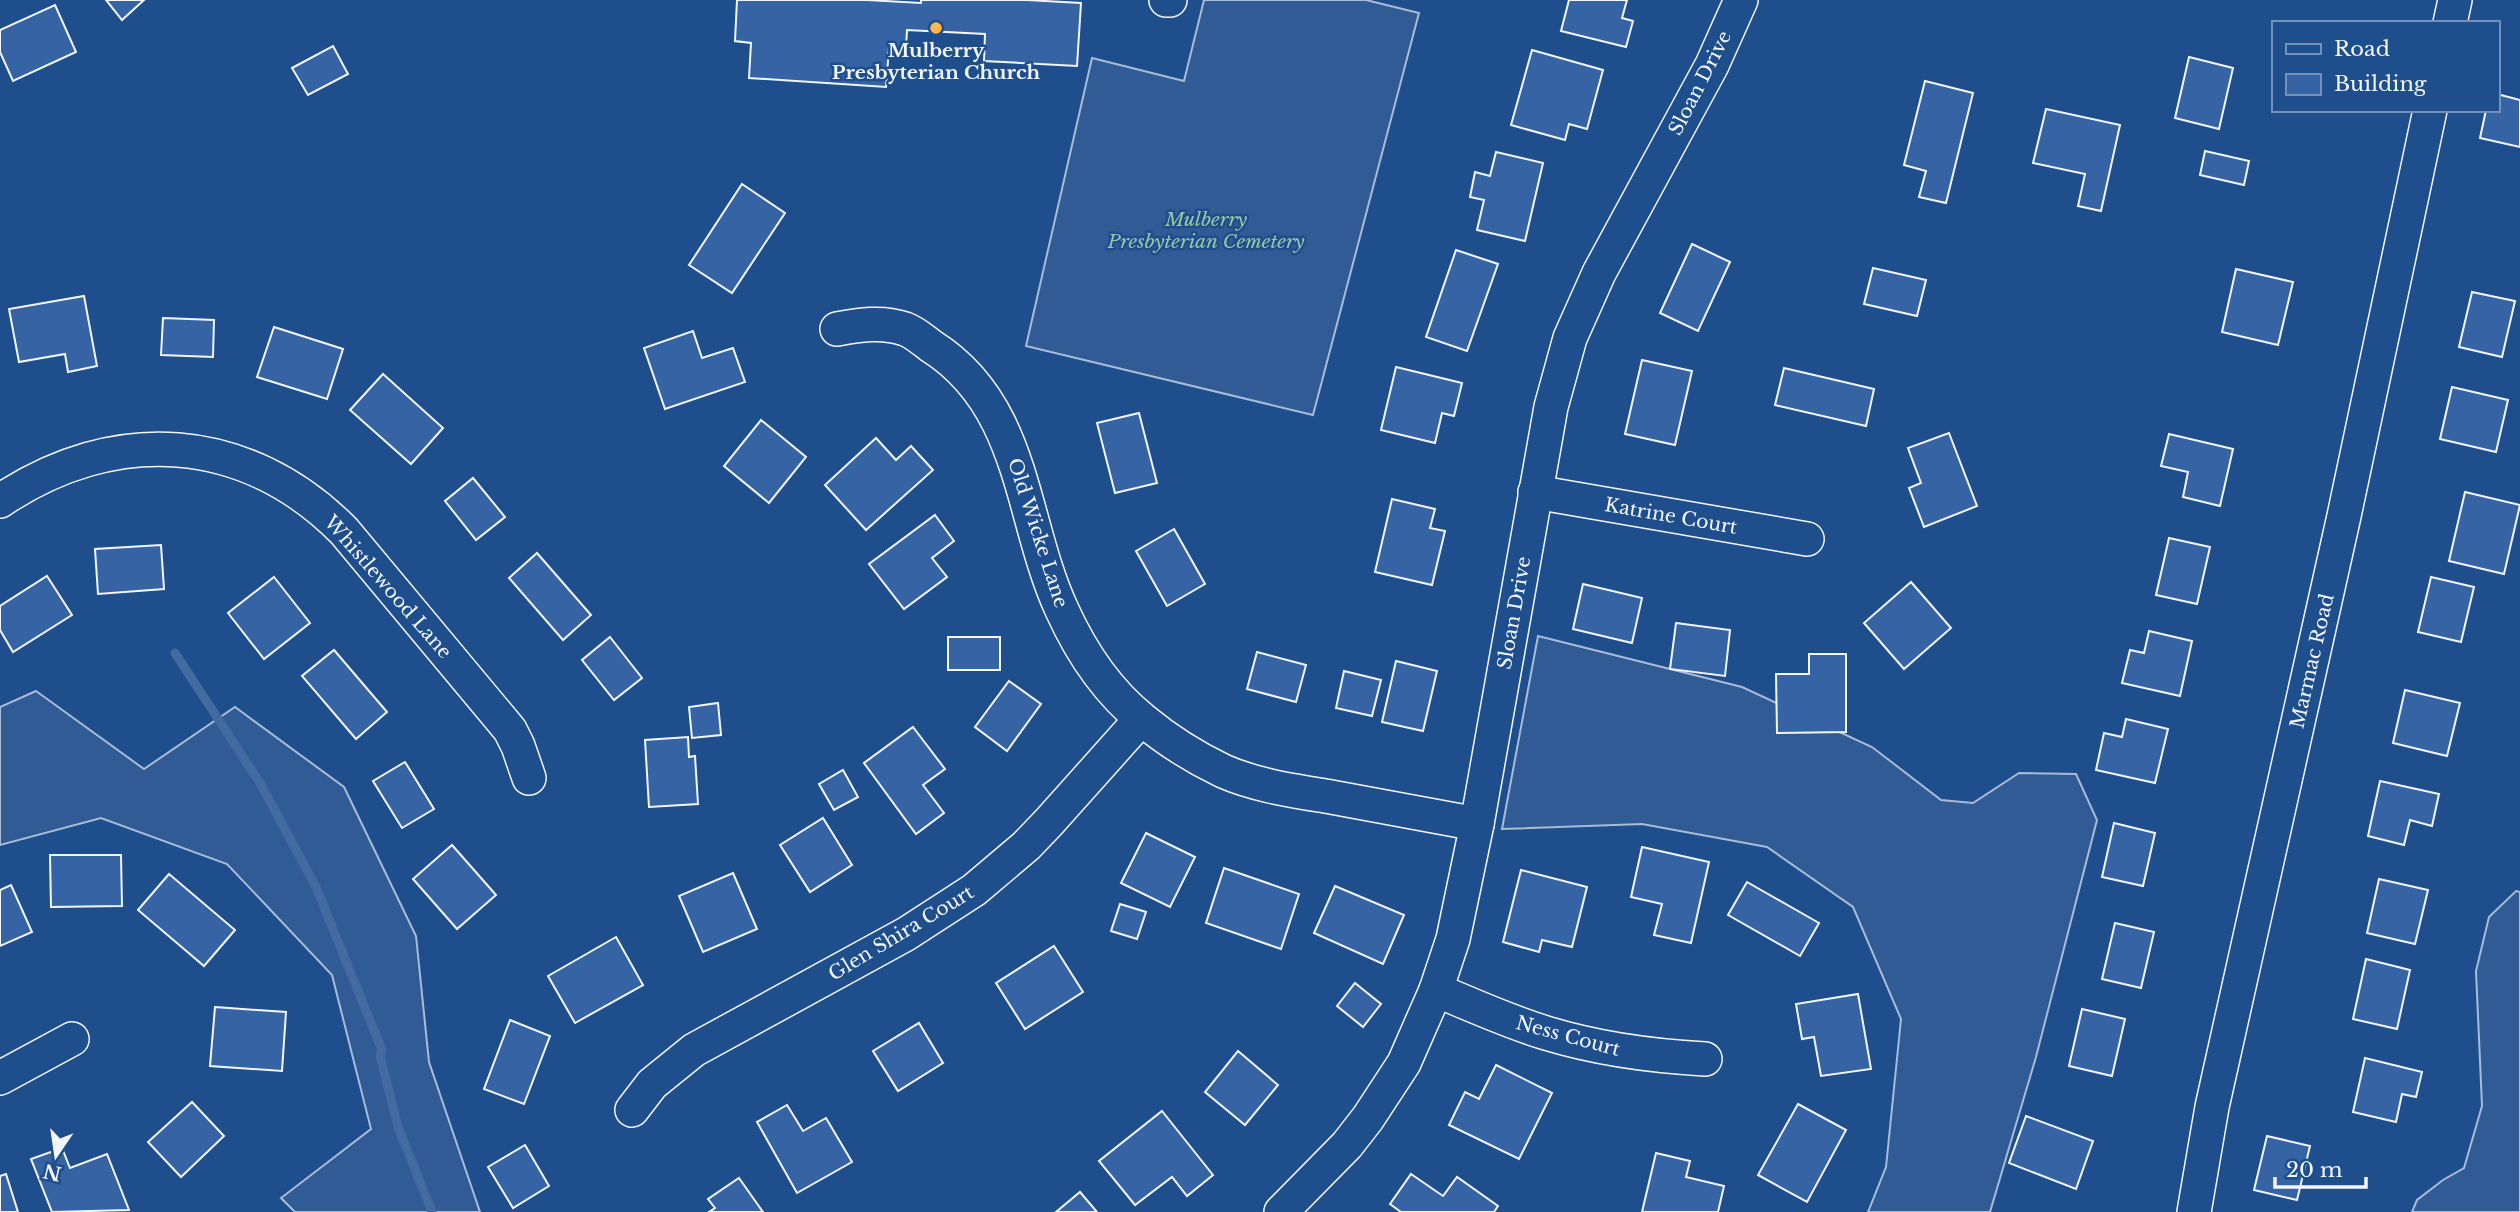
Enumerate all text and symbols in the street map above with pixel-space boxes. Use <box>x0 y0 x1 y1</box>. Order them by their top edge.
marker: Mulberry Presbyterian Church <box>928 20 944 36</box>
legend <box>2272 21 2499 112</box>
street label: Sloan Drive <box>1664 27 1736 139</box>
text: Road <box>2334 36 2390 62</box>
place label: Mulberry Presbyterian Church <box>832 39 1041 84</box>
text: Building <box>2334 71 2427 97</box>
park label: Mulberry Presbyterian Cemetery <box>1106 208 1305 253</box>
street label: Old Wicke Lane <box>1003 455 1073 611</box>
street label: Katrine Court <box>1603 493 1740 539</box>
street label: Whistlewood Lane <box>319 510 456 663</box>
street label: Sloan Drive <box>1493 555 1535 671</box>
street label: Marmac Road <box>2285 591 2339 731</box>
street label: Glen Shira Court <box>824 880 979 985</box>
street label: Ness Court <box>1513 1011 1623 1061</box>
north arrow <box>21 1121 91 1191</box>
scale bar <box>2275 1146 2366 1190</box>
text: 20 m <box>2286 1157 2343 1183</box>
text: N <box>41 1159 64 1185</box>

